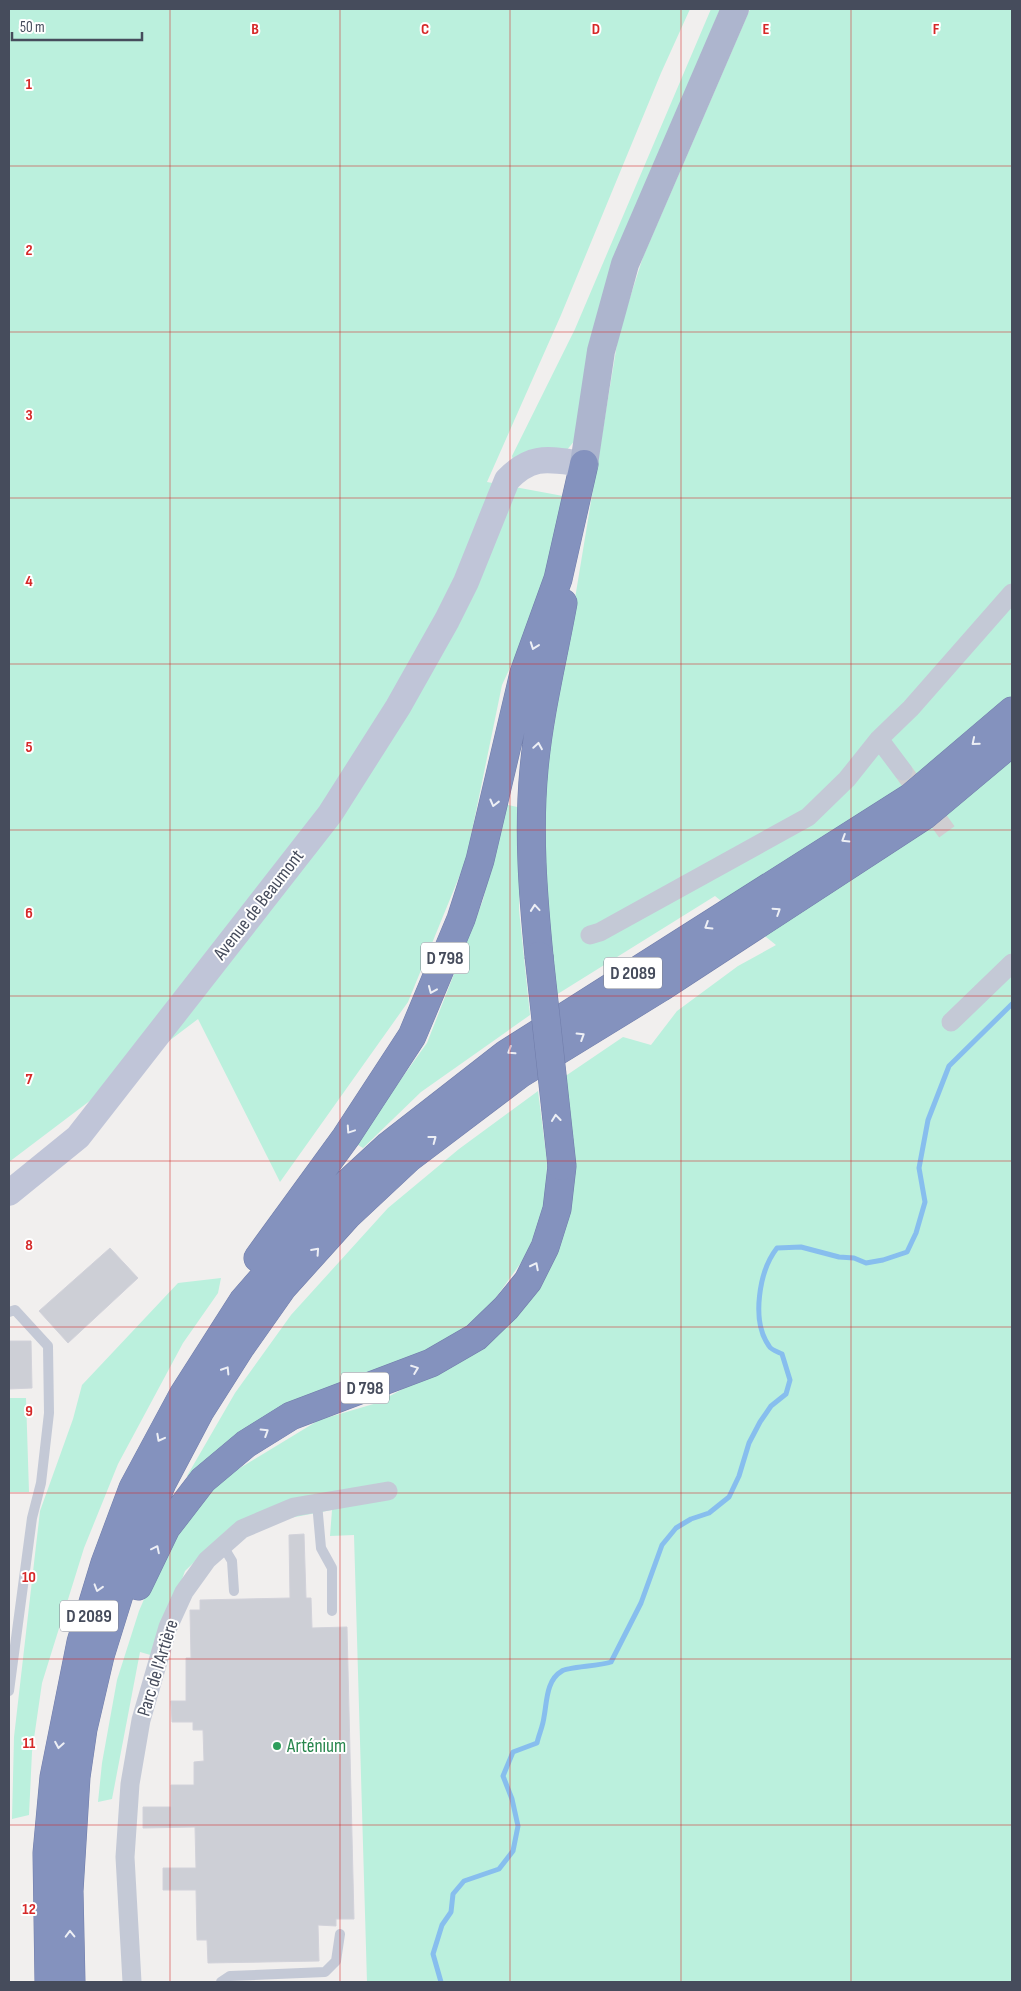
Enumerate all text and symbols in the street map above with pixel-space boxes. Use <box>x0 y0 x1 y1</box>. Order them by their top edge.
scale bar <box>12 10 142 42</box>
text: 50 m <box>20 18 45 37</box>
text: B <box>251 20 259 39</box>
text: C <box>421 20 429 39</box>
text: D <box>592 20 600 39</box>
text: E <box>763 20 770 39</box>
text: F <box>933 20 940 39</box>
text: 1 <box>26 75 33 94</box>
text: 2 <box>25 241 33 260</box>
text: 3 <box>25 406 33 425</box>
text: 4 <box>25 572 33 591</box>
one-way arrow <box>530 641 540 650</box>
one-way arrow <box>972 737 981 745</box>
text: 5 <box>25 738 33 757</box>
one-way arrow <box>532 741 542 750</box>
one-way arrow <box>489 799 500 808</box>
one-way arrow <box>841 832 850 842</box>
street label: Avenue de Beaumont <box>208 845 309 965</box>
one-way arrow <box>530 903 541 911</box>
text: 6 <box>25 904 33 923</box>
one-way arrow <box>771 908 781 917</box>
one-way arrow <box>704 919 713 929</box>
road number: D 798 <box>421 942 469 974</box>
road number: D 2089 <box>604 958 662 988</box>
one-way arrow <box>427 986 437 994</box>
one-way arrow <box>575 1033 584 1043</box>
one-way arrow <box>508 1045 517 1054</box>
text: 7 <box>26 1070 33 1089</box>
one-way arrow <box>551 1113 562 1121</box>
one-way arrow <box>347 1125 356 1134</box>
one-way arrow <box>427 1136 437 1145</box>
text: 8 <box>25 1236 33 1255</box>
one-way arrow <box>310 1247 319 1256</box>
one-way arrow <box>529 1262 539 1271</box>
one-way arrow <box>410 1365 418 1375</box>
one-way arrow <box>220 1366 230 1375</box>
road number: D 798 <box>341 1372 389 1404</box>
text: 9 <box>25 1402 33 1421</box>
one-way arrow <box>260 1428 269 1438</box>
one-way arrow <box>156 1433 166 1442</box>
one-way arrow <box>150 1545 160 1554</box>
text: 10 <box>22 1568 36 1587</box>
one-way arrow <box>93 1583 103 1591</box>
road number: D 2089 <box>60 1600 118 1632</box>
street label: Parc de l'Artière <box>132 1617 184 1719</box>
text: 11 <box>23 1734 36 1753</box>
place label: Arténium <box>286 1735 346 1758</box>
marker: Arténium <box>271 1740 283 1752</box>
one-way arrow <box>55 1741 65 1750</box>
text: 12 <box>22 1900 36 1919</box>
one-way arrow <box>65 1929 75 1937</box>

